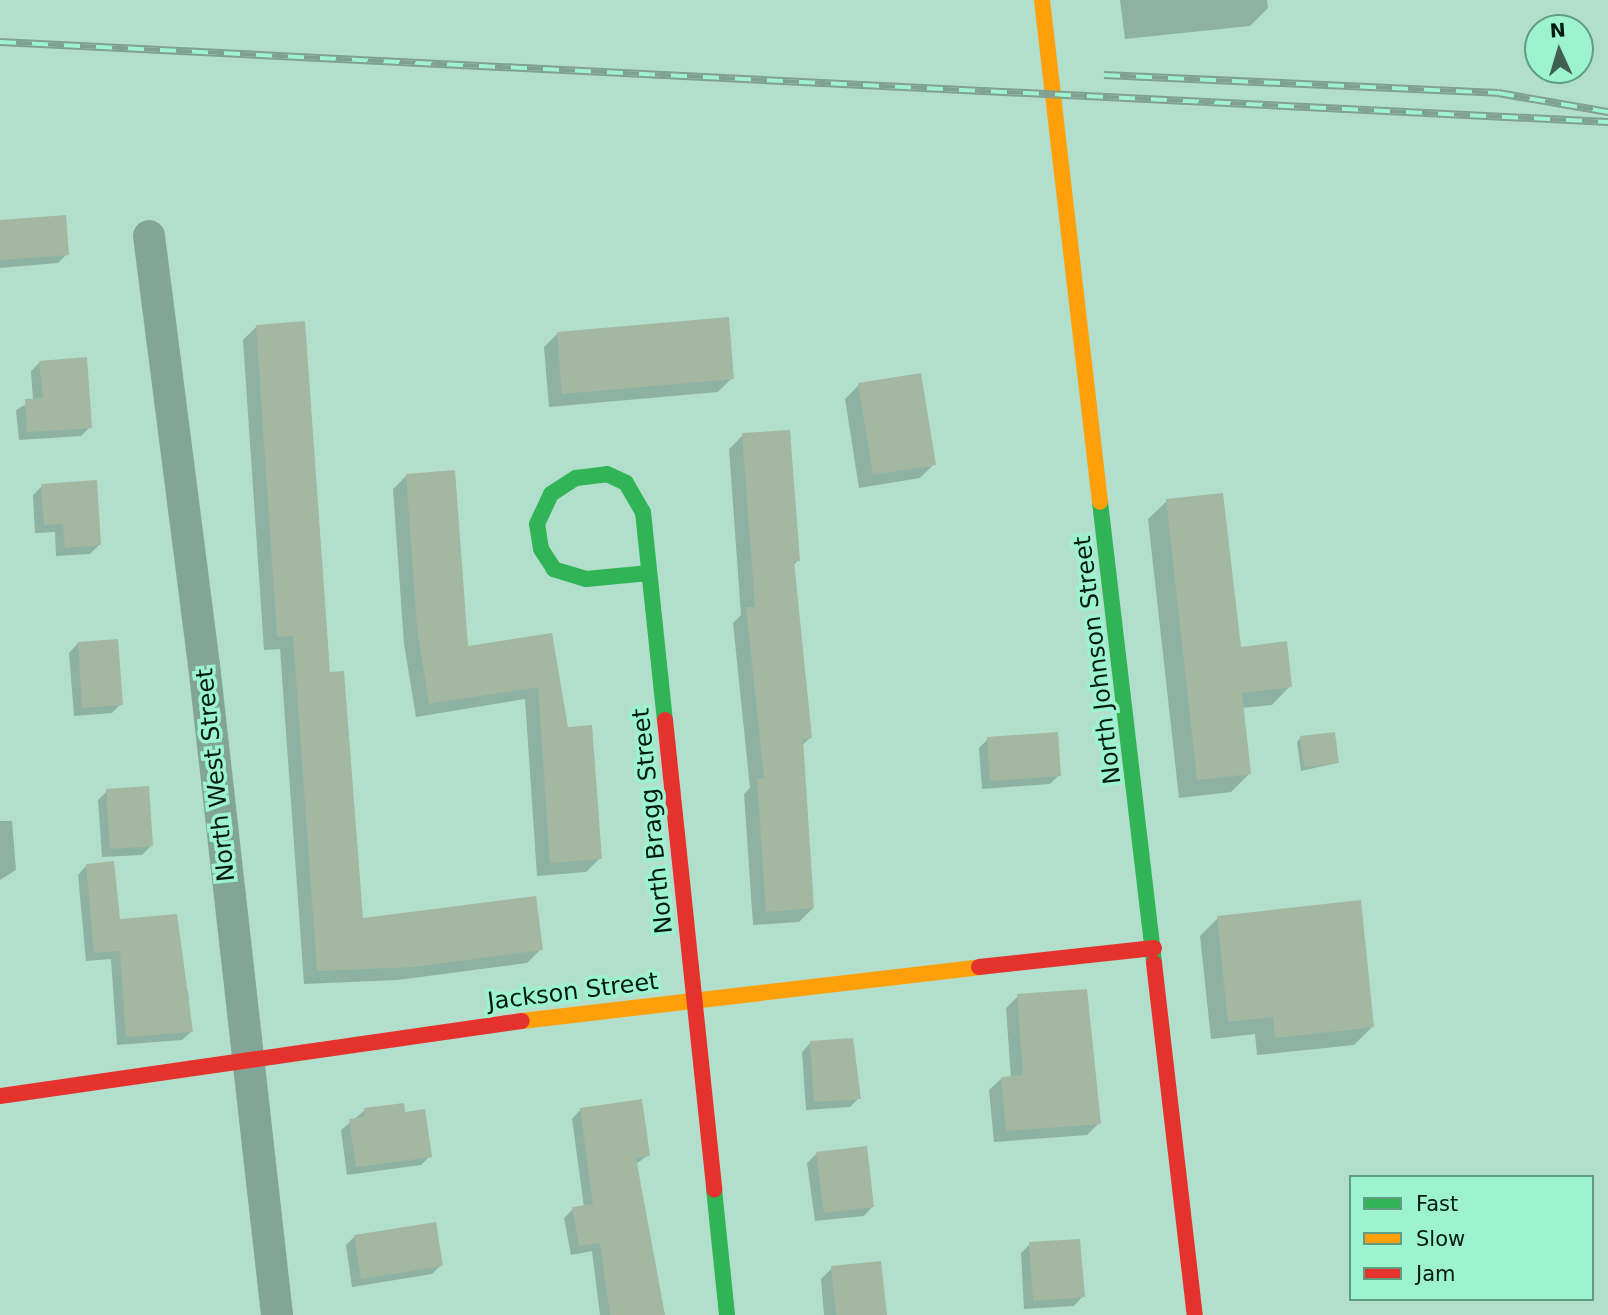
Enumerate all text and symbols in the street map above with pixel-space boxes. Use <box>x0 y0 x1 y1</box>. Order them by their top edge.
north arrow <box>1524 14 1594 84</box>
text: N <box>1549 19 1566 42</box>
street label: North Johnson Street <box>1068 534 1128 786</box>
street label: North West Street <box>190 667 242 883</box>
street label: North Bragg Street <box>627 707 679 935</box>
street label: Jackson Street <box>486 967 660 1017</box>
legend <box>1349 1175 1594 1301</box>
text: Fast <box>1416 1192 1458 1216</box>
text: Slow <box>1416 1227 1465 1251</box>
text: Jam <box>1416 1262 1456 1286</box>

